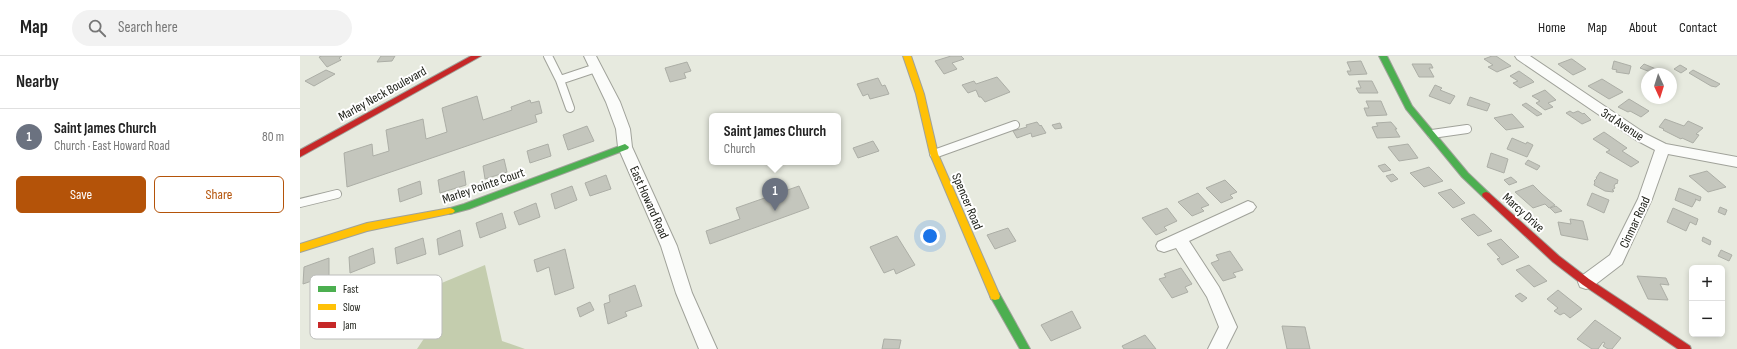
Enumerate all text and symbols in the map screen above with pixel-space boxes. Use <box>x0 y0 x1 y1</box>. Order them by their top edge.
search box <box>72 10 352 46</box>
text: Map <box>20 16 48 39</box>
icon: search <box>86 17 108 39</box>
text: Search here <box>118 18 178 37</box>
text: Home <box>1538 19 1566 36</box>
text: Map <box>1588 19 1607 36</box>
text: About <box>1629 19 1657 36</box>
text: Contact <box>1679 19 1717 36</box>
street label: Marley Neck Boulevard <box>336 63 429 125</box>
north arrow <box>1641 68 1677 104</box>
text: Nearby <box>16 72 59 92</box>
street label: 3rd Avenue <box>1598 105 1647 145</box>
popup <box>709 113 841 165</box>
text: Saint James Church <box>54 119 156 138</box>
text: Saint James Church <box>724 122 826 141</box>
text: 1 <box>26 129 32 145</box>
text: 80 m <box>262 129 284 145</box>
text: Church · East Howard Road <box>54 138 170 154</box>
text: Church <box>724 141 755 157</box>
street label: Marley Pointe Court <box>440 164 527 208</box>
street label: East Howard Road <box>626 164 672 241</box>
street label: Spencer Road <box>948 171 986 232</box>
button: Save <box>16 176 146 213</box>
button: Share <box>154 176 284 213</box>
pin: 1 <box>762 178 788 211</box>
street label: Marcy Drive <box>1499 190 1548 236</box>
street label: Cinmar Road <box>1616 194 1654 251</box>
your location <box>920 226 940 246</box>
map controls <box>1689 265 1725 337</box>
button: + <box>1689 265 1725 301</box>
legend <box>310 275 442 339</box>
text: Fast <box>343 283 359 296</box>
text: Slow <box>343 301 360 314</box>
button: − <box>1689 301 1725 337</box>
text: Jam <box>342 319 357 332</box>

